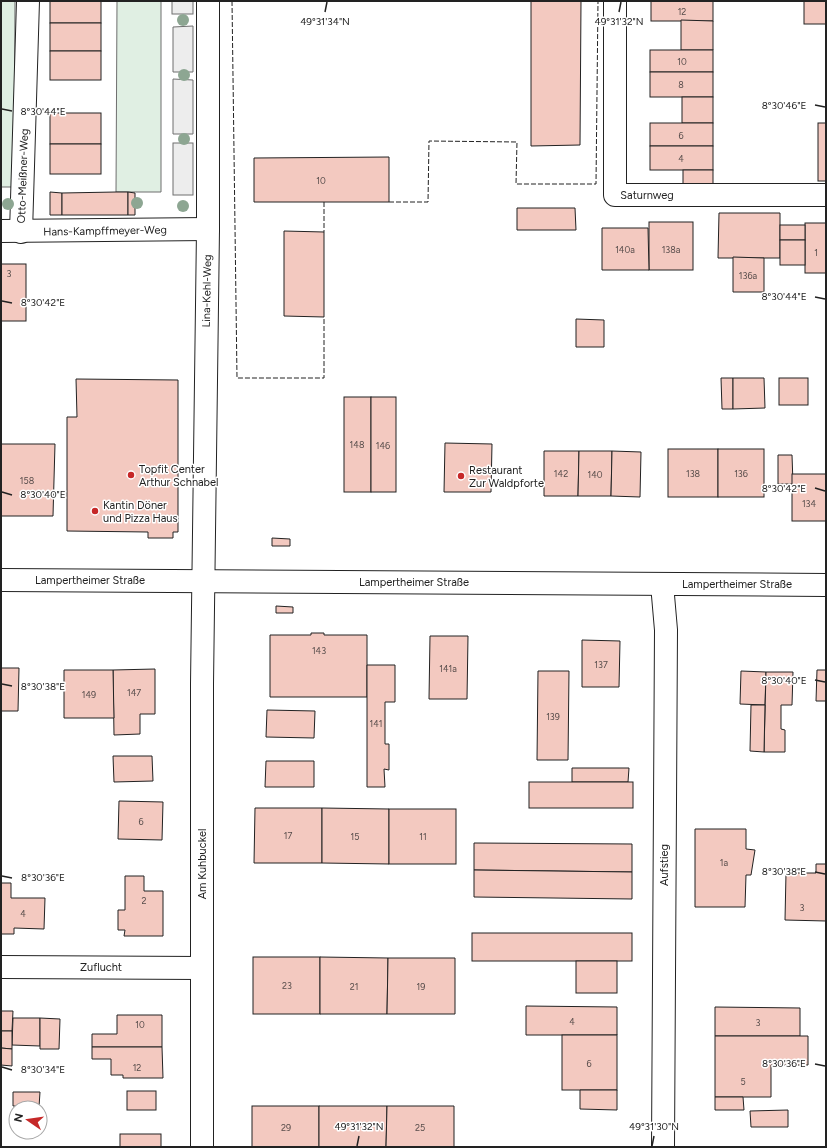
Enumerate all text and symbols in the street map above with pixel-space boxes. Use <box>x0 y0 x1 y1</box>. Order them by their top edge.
house number: 12 <box>678 6 686 17</box>
text: 49°31'34"N <box>300 15 350 28</box>
text: 49°31'32"N <box>594 15 644 28</box>
house number: 10 <box>677 56 687 67</box>
house number: 8 <box>678 79 684 90</box>
text: 8°30'46"E <box>762 99 806 112</box>
text: 8°30'44"E <box>20 105 66 118</box>
street label: Otto-Meißner-Weg <box>15 128 31 224</box>
house number: 6 <box>678 130 684 141</box>
house number: 4 <box>678 153 684 164</box>
house number: 10 <box>316 175 326 186</box>
street label: Saturnweg <box>620 189 674 202</box>
street label: Hans-Kampffmeyer-Weg <box>43 223 167 239</box>
house number: 140a <box>615 244 635 255</box>
house number: 138a <box>662 244 681 255</box>
house number: 1 <box>814 247 818 258</box>
street label: Lina-Kehl-Weg <box>200 254 214 328</box>
house number: 3 <box>7 268 12 279</box>
house number: 136a <box>739 270 758 281</box>
text: 8°30'44"E <box>761 290 807 303</box>
text: 8°30'42"E <box>21 296 65 309</box>
house number: 148 <box>350 439 365 450</box>
house number: 146 <box>376 440 390 451</box>
place label: Topfit Center Arthur Schnabel <box>139 463 219 489</box>
place label: Restaurant Zur Waldpforte <box>469 464 544 490</box>
house number: 142 <box>554 468 568 479</box>
house number: 138 <box>686 468 701 479</box>
house number: 136 <box>734 468 748 479</box>
house number: 140 <box>587 469 603 480</box>
marker: Topfit Center Arthur Schnabel <box>126 470 136 480</box>
marker: Restaurant Zur Waldpforte <box>456 471 466 481</box>
house number: 158 <box>20 475 35 486</box>
text: 8°30'42"E <box>762 482 806 495</box>
text: 8°30'40"E <box>20 488 66 501</box>
house number: 134 <box>802 498 817 509</box>
place label: Kantin Döner und Pizza Haus <box>103 499 178 525</box>
marker: Kantin Döner und Pizza Haus <box>90 506 100 516</box>
street label: Lampertheimer Straße <box>35 574 145 587</box>
street label: Lampertheimer Straße <box>359 576 469 589</box>
street label: Lampertheimer Straße <box>682 578 792 591</box>
house number: 143 <box>312 645 326 656</box>
house number: 137 <box>594 659 608 670</box>
house number: 141a <box>439 663 457 674</box>
text: 8°30'40"E <box>761 674 807 687</box>
text: 8°30'38"E <box>21 680 65 693</box>
house number: 147 <box>127 687 141 698</box>
house number: 149 <box>82 689 96 700</box>
house number: 139 <box>546 711 560 722</box>
house number: 141 <box>369 718 383 729</box>
house number: 6 <box>138 816 144 827</box>
street label: Am Kuhbuckel <box>196 829 209 899</box>
house number: 17 <box>284 830 292 841</box>
house number: 15 <box>351 831 359 842</box>
house number: 11 <box>419 831 427 842</box>
street label: Aufstieg <box>658 844 671 886</box>
house number: 1a <box>720 857 729 868</box>
text: 8°30'38"E <box>762 865 806 878</box>
text: 8°30'36"E <box>21 871 65 884</box>
house number: 2 <box>141 895 147 906</box>
house number: 3 <box>800 902 805 913</box>
house number: 4 <box>20 908 26 919</box>
street label: Zuflucht <box>80 961 122 974</box>
house number: 23 <box>282 980 292 991</box>
house number: 21 <box>350 981 358 992</box>
house number: 19 <box>417 981 425 992</box>
house number: 4 <box>569 1016 575 1027</box>
house number: 3 <box>756 1017 761 1028</box>
house number: 10 <box>135 1019 145 1030</box>
text: 8°30'36"E <box>762 1057 806 1070</box>
house number: 6 <box>586 1058 592 1069</box>
house number: 12 <box>133 1062 141 1073</box>
text: 8°30'34"E <box>21 1063 65 1076</box>
house number: 5 <box>740 1076 746 1087</box>
north arrow <box>8 1100 48 1140</box>
text: N <box>11 1112 26 1123</box>
text: 49°31'32"N <box>334 1120 384 1133</box>
text: 49°31'30"N <box>629 1120 679 1133</box>
house number: 29 <box>281 1122 291 1133</box>
house number: 25 <box>415 1122 425 1133</box>

